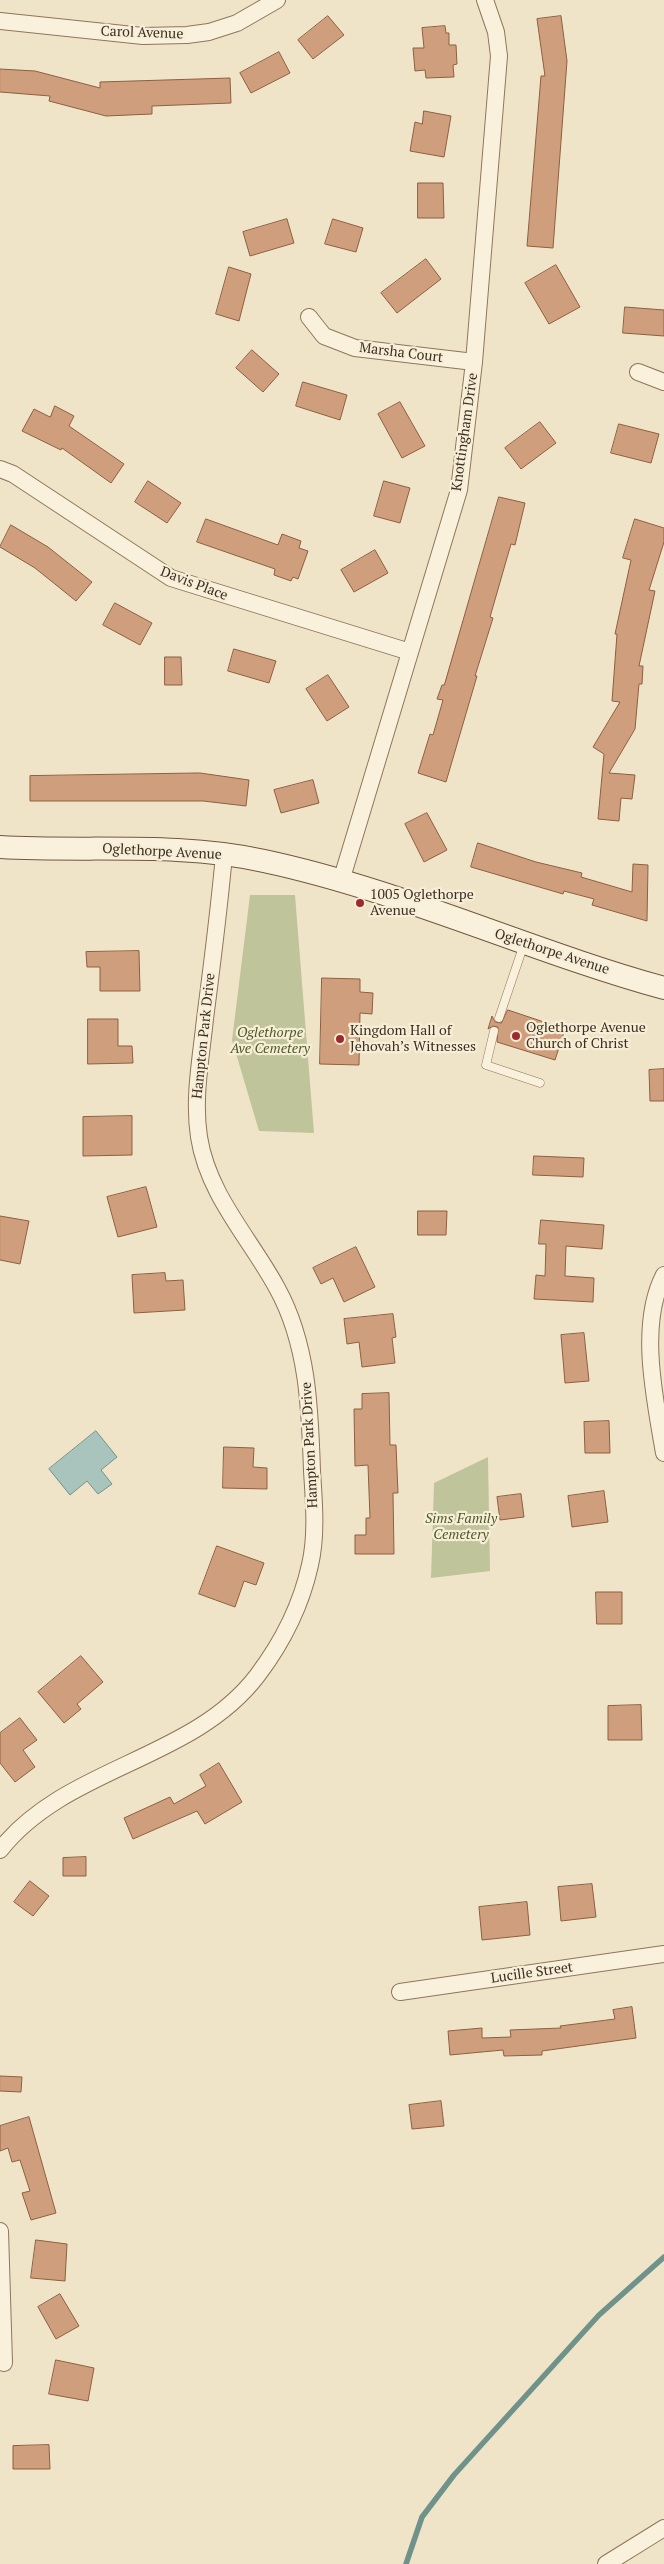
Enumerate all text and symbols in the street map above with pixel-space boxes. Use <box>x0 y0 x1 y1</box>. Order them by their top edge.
street label: Carol Avenue <box>100 23 184 43</box>
street label: Marsha Court <box>358 340 444 366</box>
street label: Knottingham Drive <box>448 372 482 492</box>
street label: Davis Place <box>158 563 230 605</box>
street label: Oglethorpe Avenue <box>102 840 222 864</box>
place label: 1005 Oglethorpe Avenue <box>370 887 474 920</box>
marker: 1005 Oglethorpe Avenue <box>354 897 366 909</box>
street label: Oglethorpe Avenue <box>492 926 612 978</box>
street label: Hampton Park Drive <box>189 972 219 1100</box>
place label: Oglethorpe Avenue Church of Christ <box>526 1020 646 1052</box>
place label: Kingdom Hall of Jehovah’s Witnesses <box>350 1023 476 1056</box>
park label: Oglethorpe Ave Cemetery <box>230 1025 310 1058</box>
marker: Oglethorpe Avenue Church of Christ <box>510 1030 522 1042</box>
marker: Kingdom Hall of Jehovah’s Witnesses <box>334 1033 346 1045</box>
street label: Hampton Park Drive <box>298 1381 322 1509</box>
park label: Sims Family Cemetery <box>425 1511 497 1544</box>
street label: Lucille Street <box>490 1959 574 1987</box>

